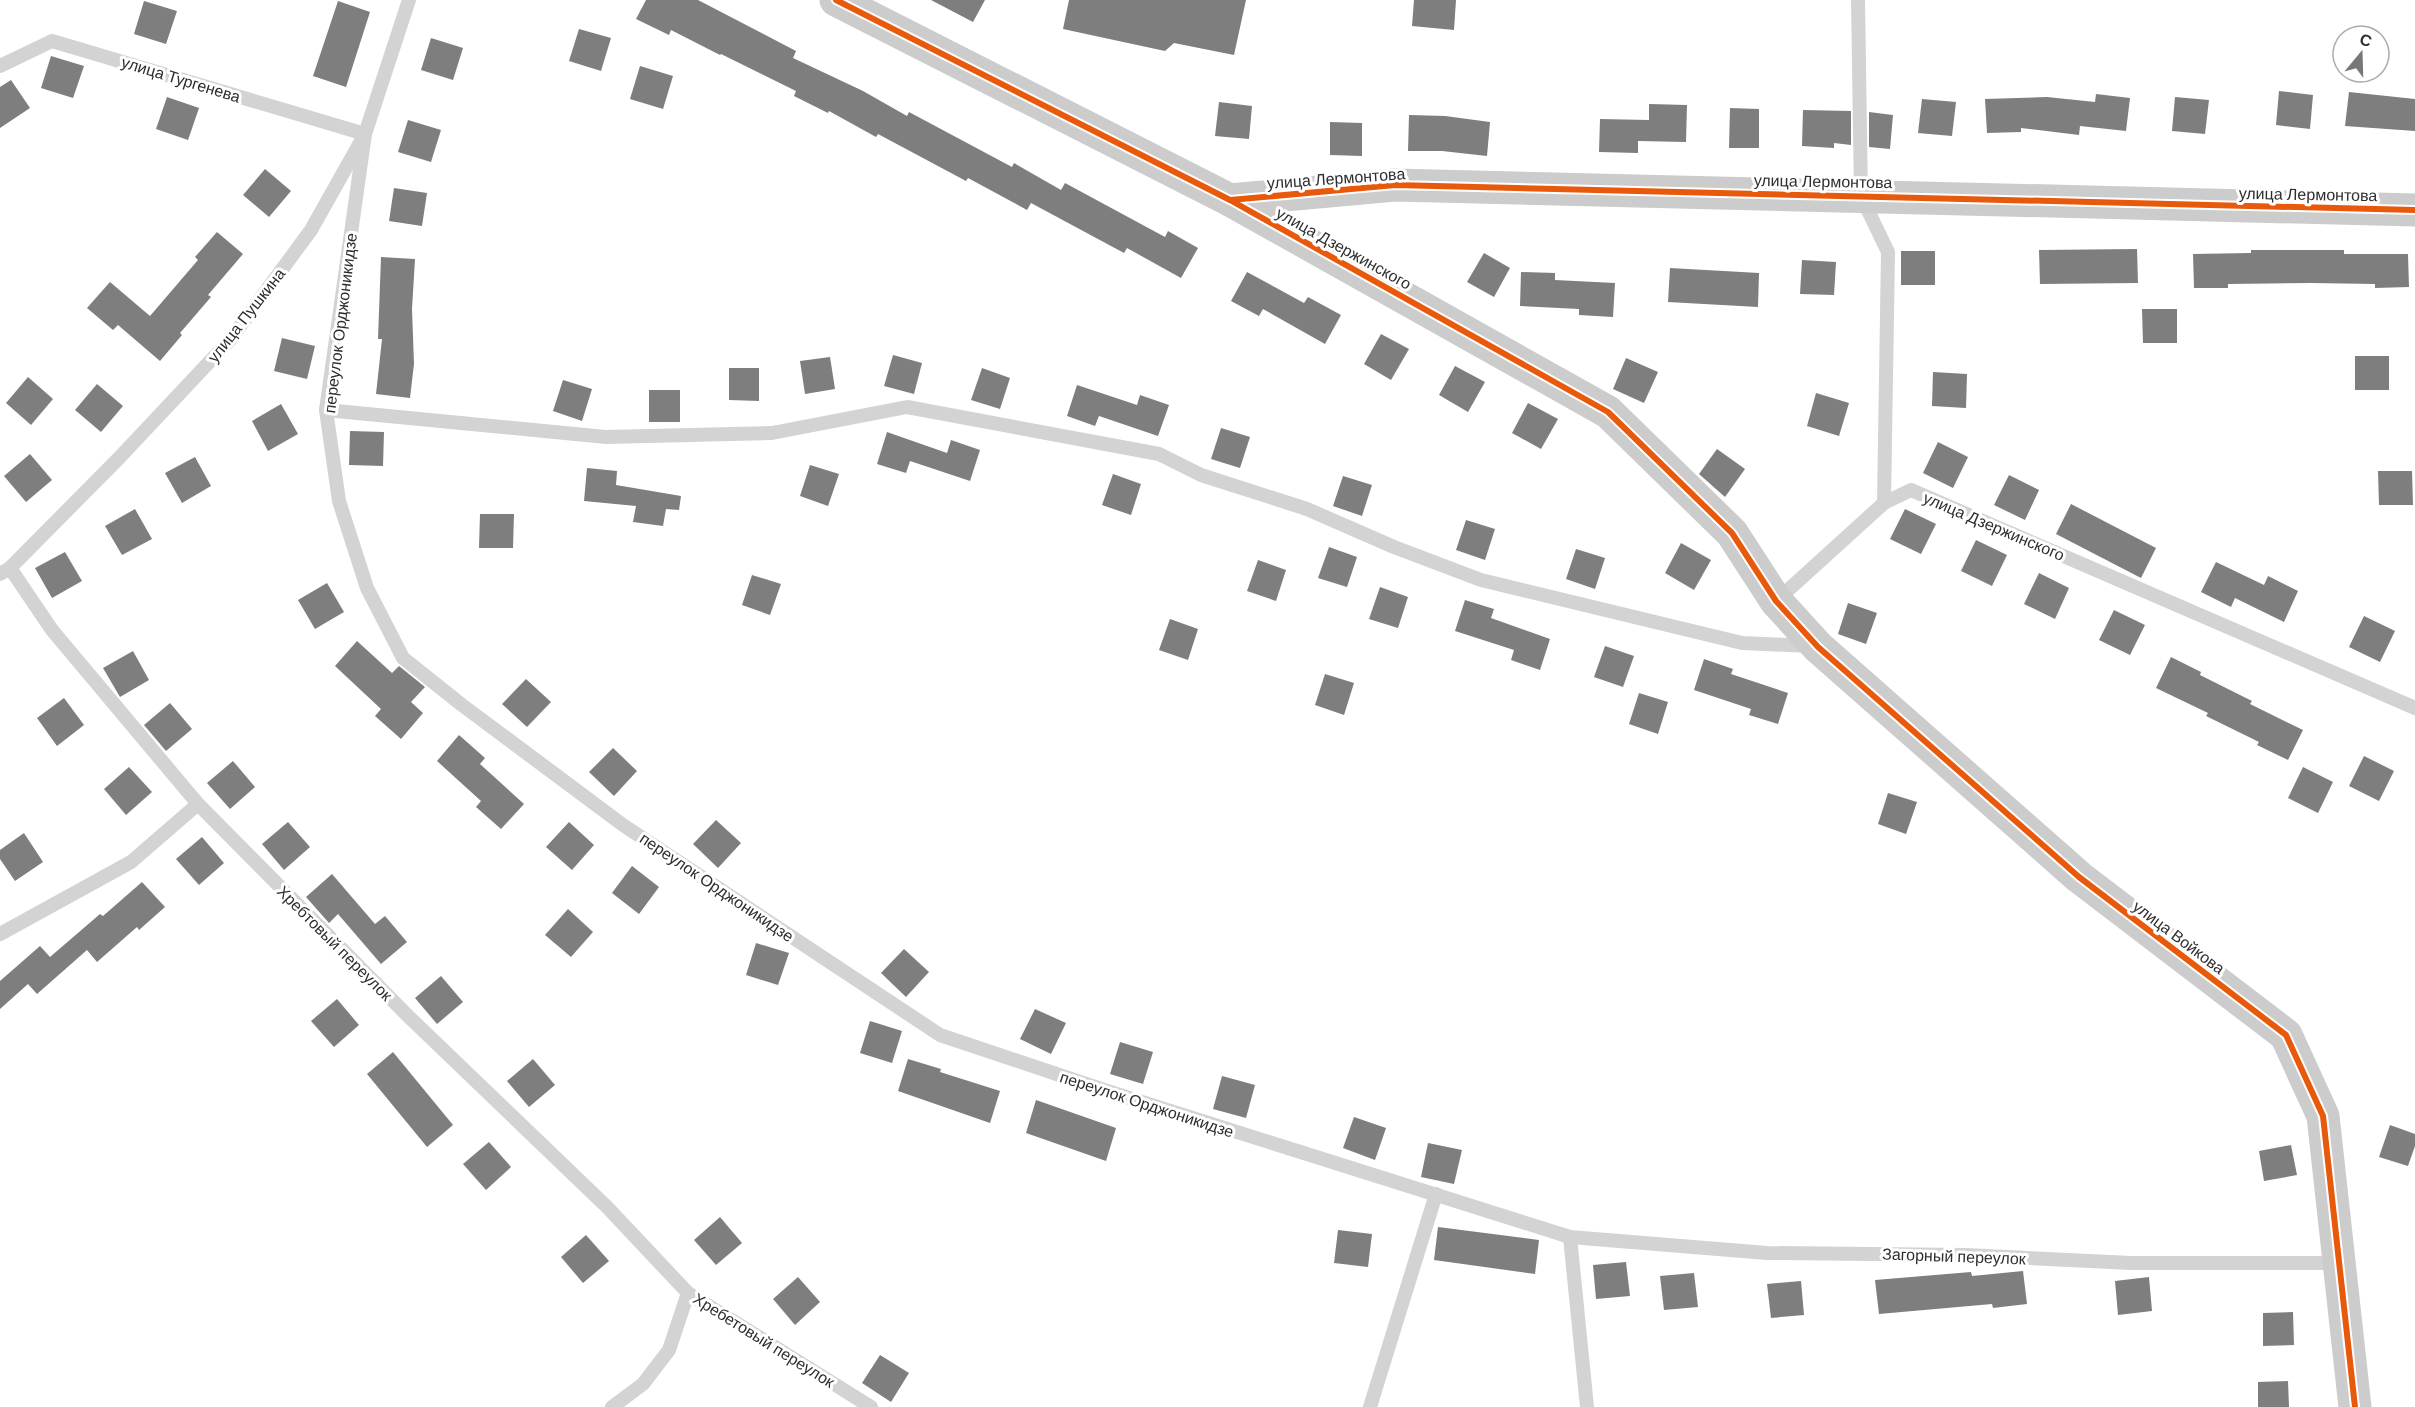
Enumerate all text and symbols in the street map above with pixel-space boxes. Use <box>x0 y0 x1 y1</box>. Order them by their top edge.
north arrow <box>2331 24 2391 84</box>
text: С <box>2357 28 2375 52</box>
street label: улица Тургенева <box>119 51 243 108</box>
street label: улица Лермонтова <box>1266 163 1406 194</box>
street label: улица Лермонтова <box>1754 170 1893 193</box>
street label: улица Лермонтова <box>2239 183 2378 206</box>
street label: улица Дзержинского <box>1272 203 1415 294</box>
street label: переулок Орджоникидзе <box>319 232 362 414</box>
street label: улица Пушкина <box>203 264 290 367</box>
street label: улица Дзержинского <box>1920 487 2068 566</box>
street label: переулок Орджоникидзе <box>636 828 798 947</box>
street label: Хребтовый переулок <box>272 881 398 1006</box>
street label: улица Войкова <box>2128 896 2229 979</box>
street label: переулок Орджоникидзе <box>1057 1066 1237 1143</box>
street label: Загорный переулок <box>1882 1243 2027 1270</box>
street label: Хребетовый переулок <box>689 1288 839 1393</box>

